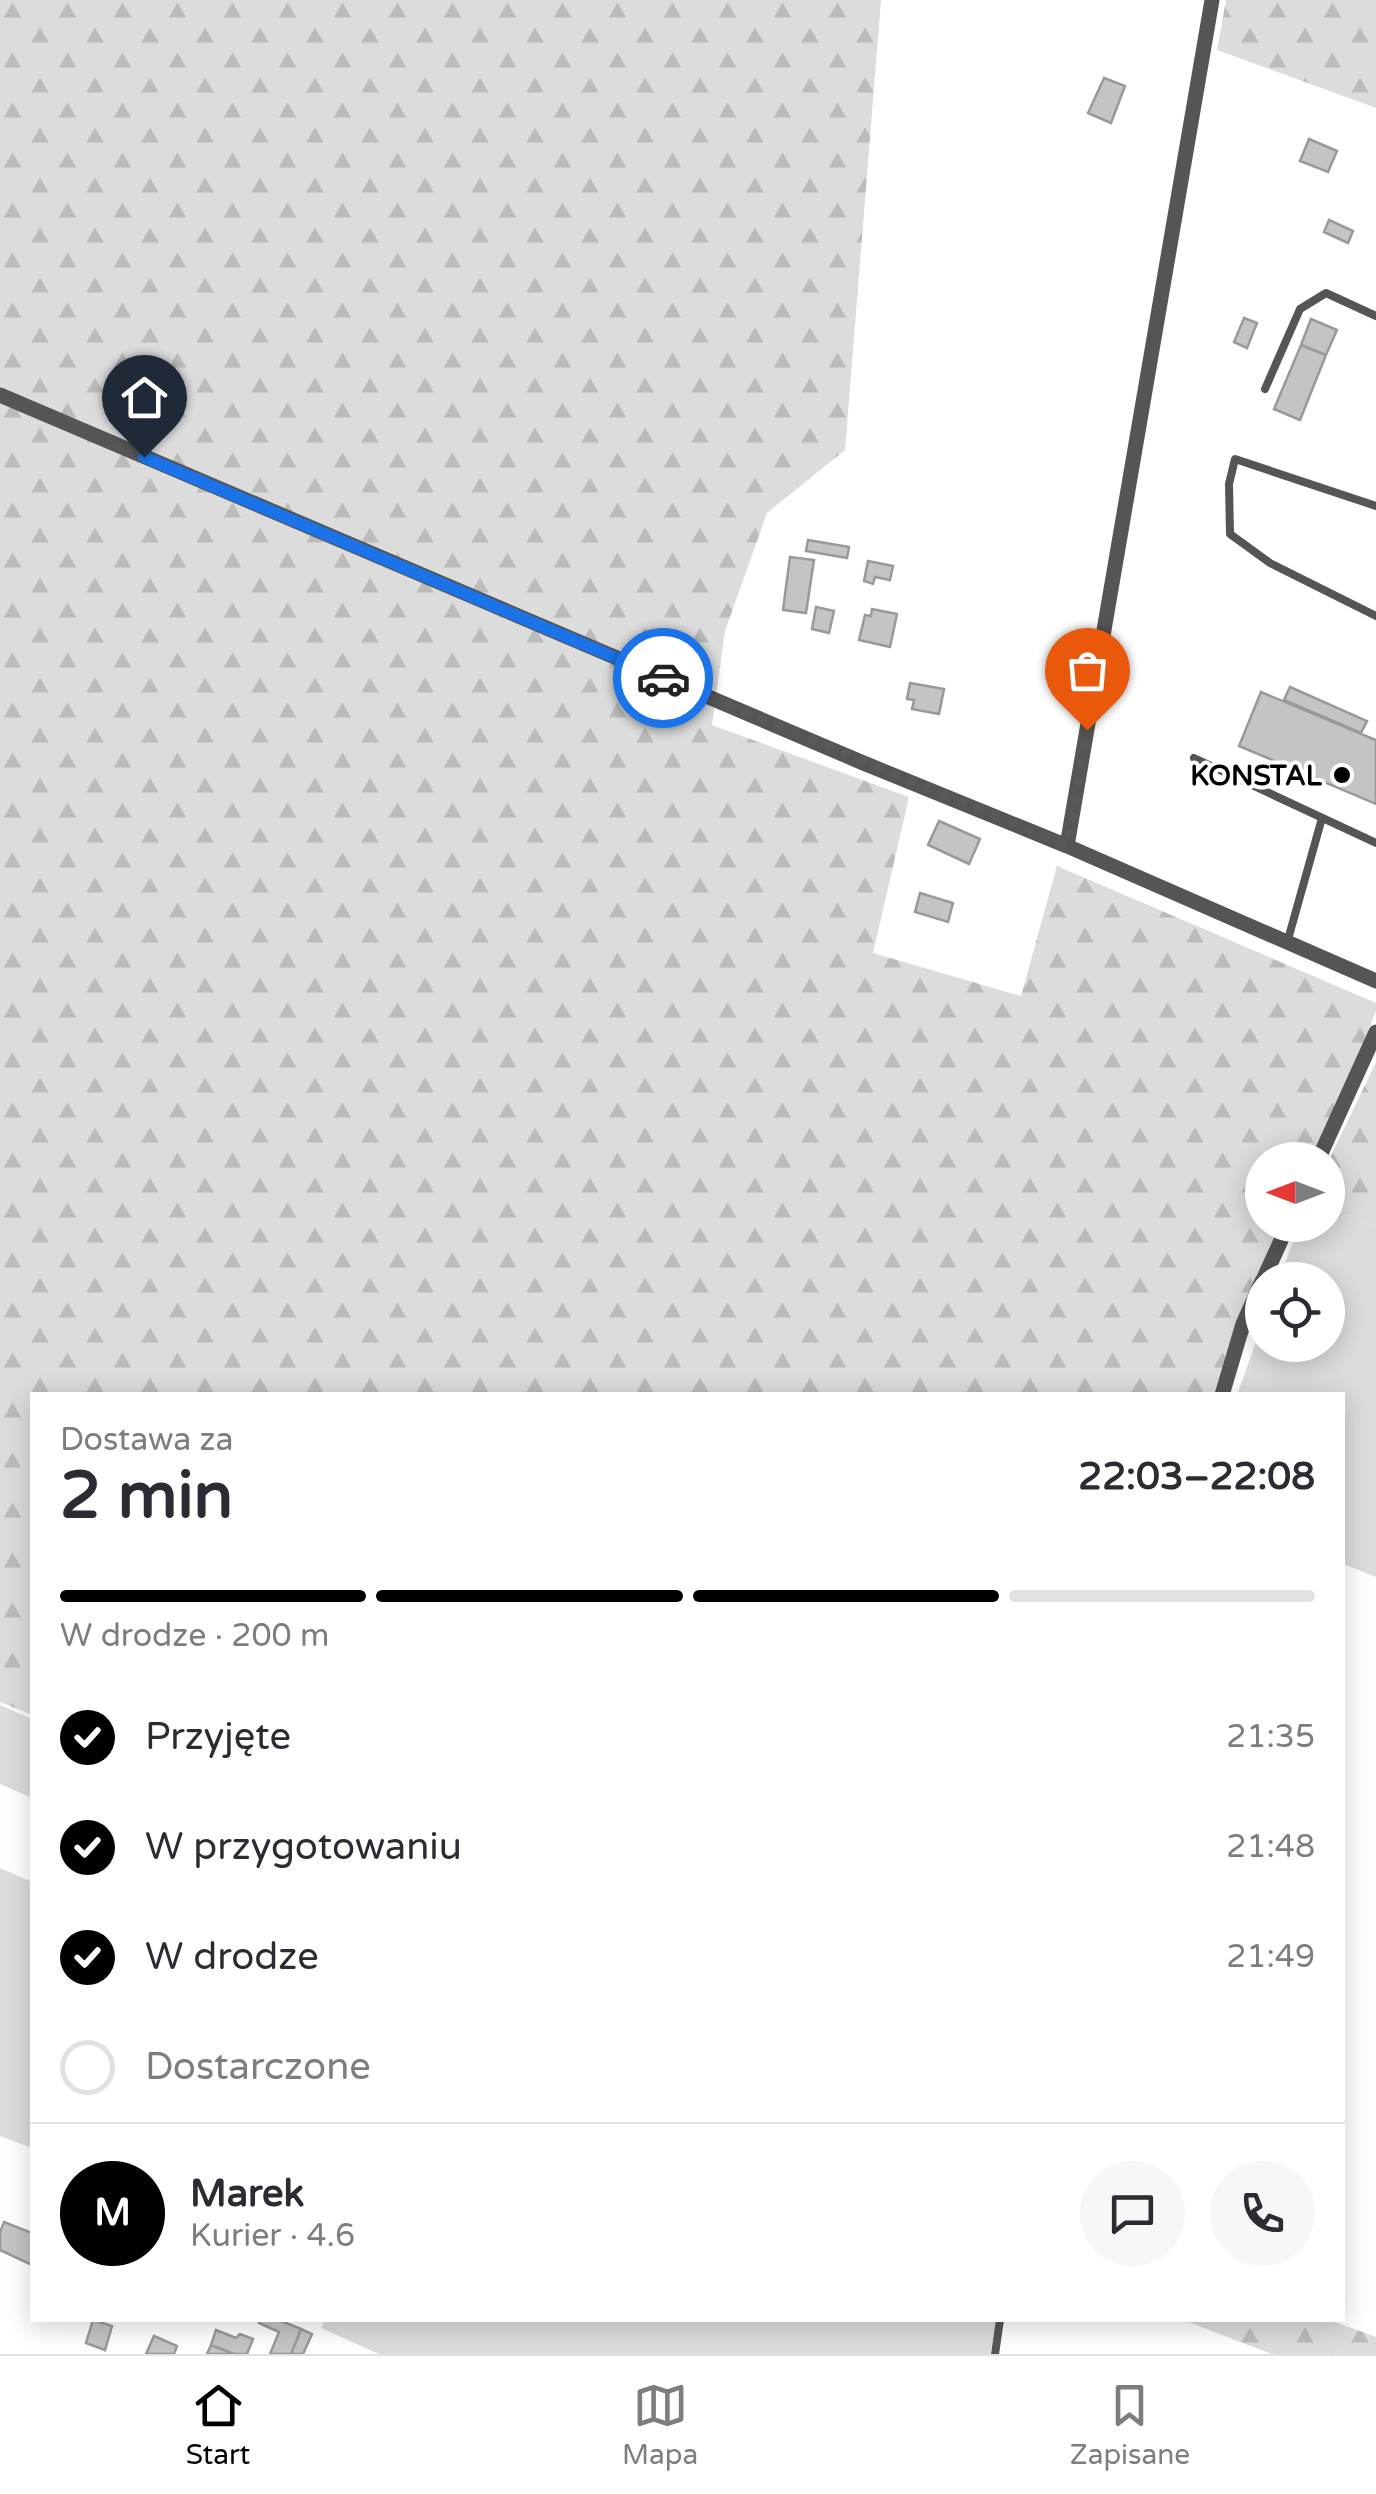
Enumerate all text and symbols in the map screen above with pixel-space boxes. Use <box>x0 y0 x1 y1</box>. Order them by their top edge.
pin <box>102 355 187 458</box>
icon: home <box>117 370 172 425</box>
courier <box>613 628 713 728</box>
pin <box>1045 628 1130 731</box>
icon: bag <box>1060 643 1115 698</box>
icon: car <box>636 651 691 706</box>
place label: KONSTAL <box>1190 759 1323 793</box>
marker: KONSTAL <box>1331 764 1353 786</box>
north arrow <box>1245 1142 1345 1242</box>
map controls <box>1245 1142 1345 1362</box>
button: locate <box>1245 1262 1345 1362</box>
text: Dostawa za <box>60 1421 233 1459</box>
text: 22:03–22:08 <box>1078 1454 1315 1500</box>
text: 2 min <box>60 1457 233 1536</box>
text: W drodze · 200 m <box>60 1617 329 1655</box>
icon: check <box>60 1710 115 1765</box>
text: Przyjęte <box>145 1714 291 1760</box>
text: 21:35 <box>1226 1718 1315 1756</box>
icon: check <box>60 1820 115 1875</box>
text: W przygotowaniu <box>145 1824 462 1870</box>
text: 21:48 <box>1226 1828 1315 1866</box>
icon: check <box>60 1930 115 1985</box>
text: W drodze <box>145 1934 319 1980</box>
text: 21:49 <box>1226 1938 1315 1976</box>
text: Dostarczone <box>145 2044 371 2090</box>
button: chat <box>1080 2161 1185 2266</box>
button: phone <box>1210 2161 1315 2266</box>
text: Marek <box>190 2171 304 2217</box>
text: M <box>94 2190 131 2236</box>
text: Kurier · 4.6 <box>190 2217 355 2255</box>
tab: Start <box>186 2378 250 2472</box>
tab: Mapa <box>622 2378 698 2472</box>
tab: Zapisane <box>1070 2378 1190 2472</box>

